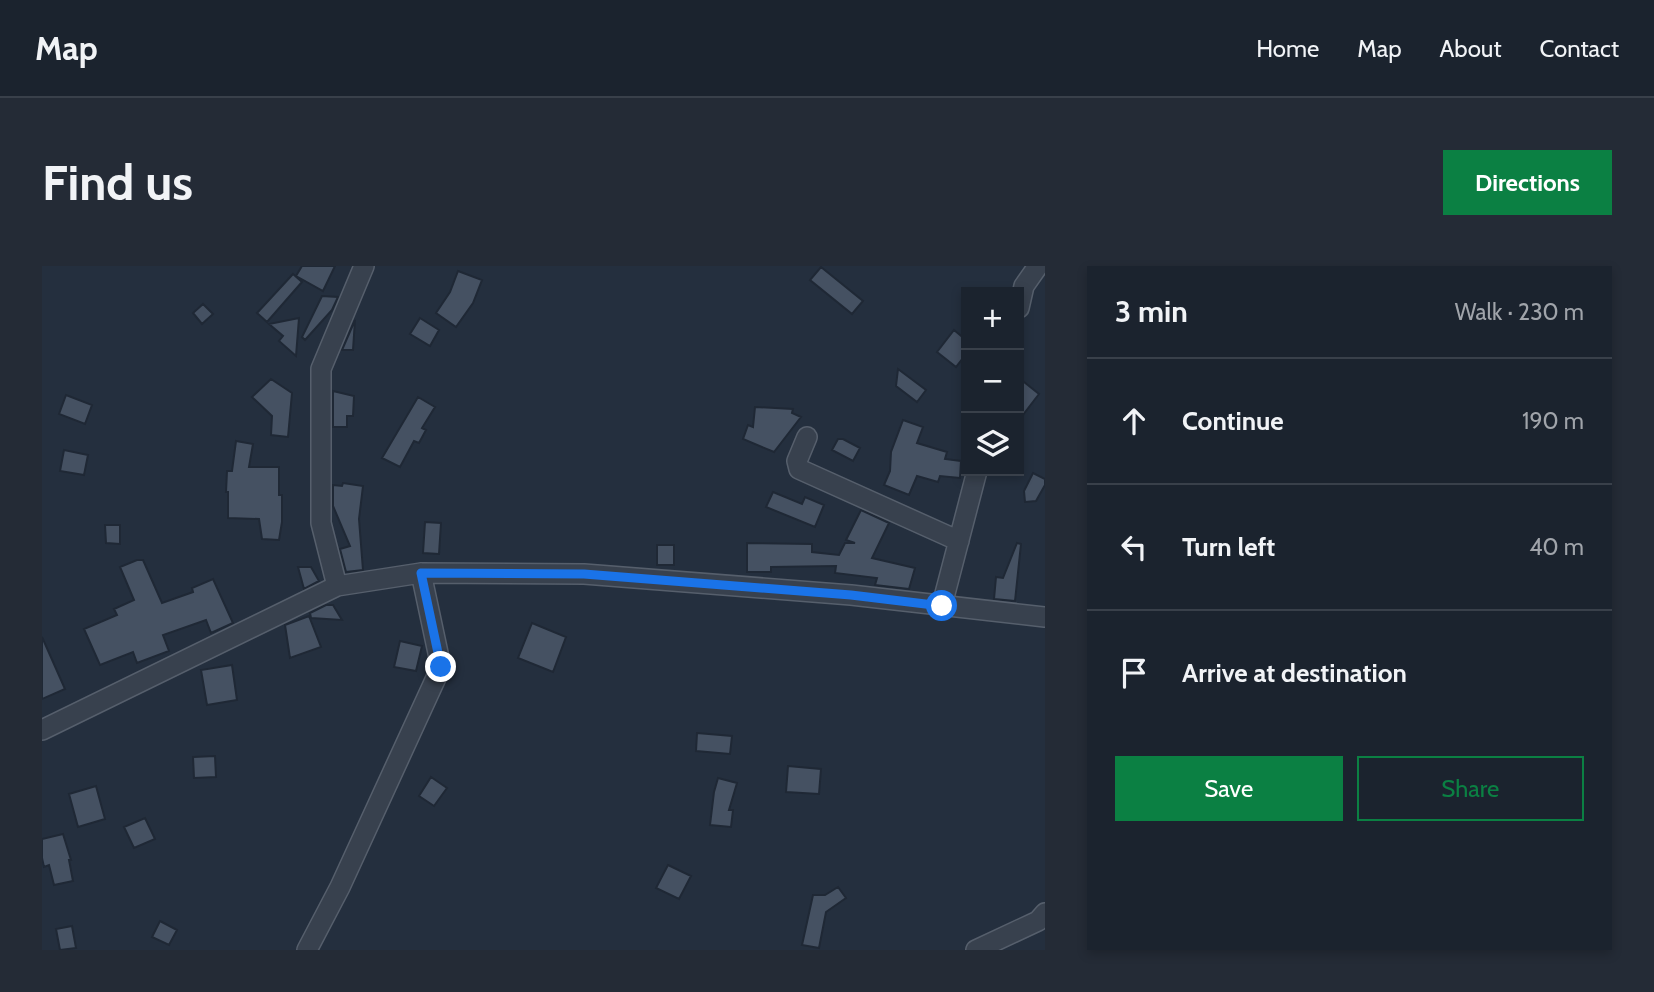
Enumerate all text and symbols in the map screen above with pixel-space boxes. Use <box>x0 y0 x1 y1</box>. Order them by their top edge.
text: Map <box>35 28 98 68</box>
text: Home <box>1256 34 1319 63</box>
text: Map <box>1357 34 1402 63</box>
text: About <box>1440 34 1502 63</box>
text: Contact <box>1540 34 1619 63</box>
button: Directions <box>1443 150 1612 215</box>
text: Find us <box>42 153 193 212</box>
map controls <box>961 287 1024 476</box>
button: + <box>961 287 1024 350</box>
text: 3 min <box>1115 293 1188 330</box>
text: Walk · 230 m <box>1455 298 1584 326</box>
button: − <box>961 350 1024 413</box>
icon: ahead <box>1115 402 1153 440</box>
text: Continue <box>1182 405 1284 437</box>
text: 190 m <box>1522 407 1584 435</box>
button: layers <box>961 413 1024 476</box>
icon: left <box>1115 528 1153 566</box>
text: Turn left <box>1182 531 1275 563</box>
text: 40 m <box>1529 533 1584 561</box>
route start <box>926 590 957 621</box>
route end <box>425 651 456 682</box>
icon: arrive <box>1115 654 1153 692</box>
text: Arrive at destination <box>1182 657 1407 689</box>
button: Save <box>1115 756 1343 821</box>
button: Share <box>1357 756 1584 821</box>

